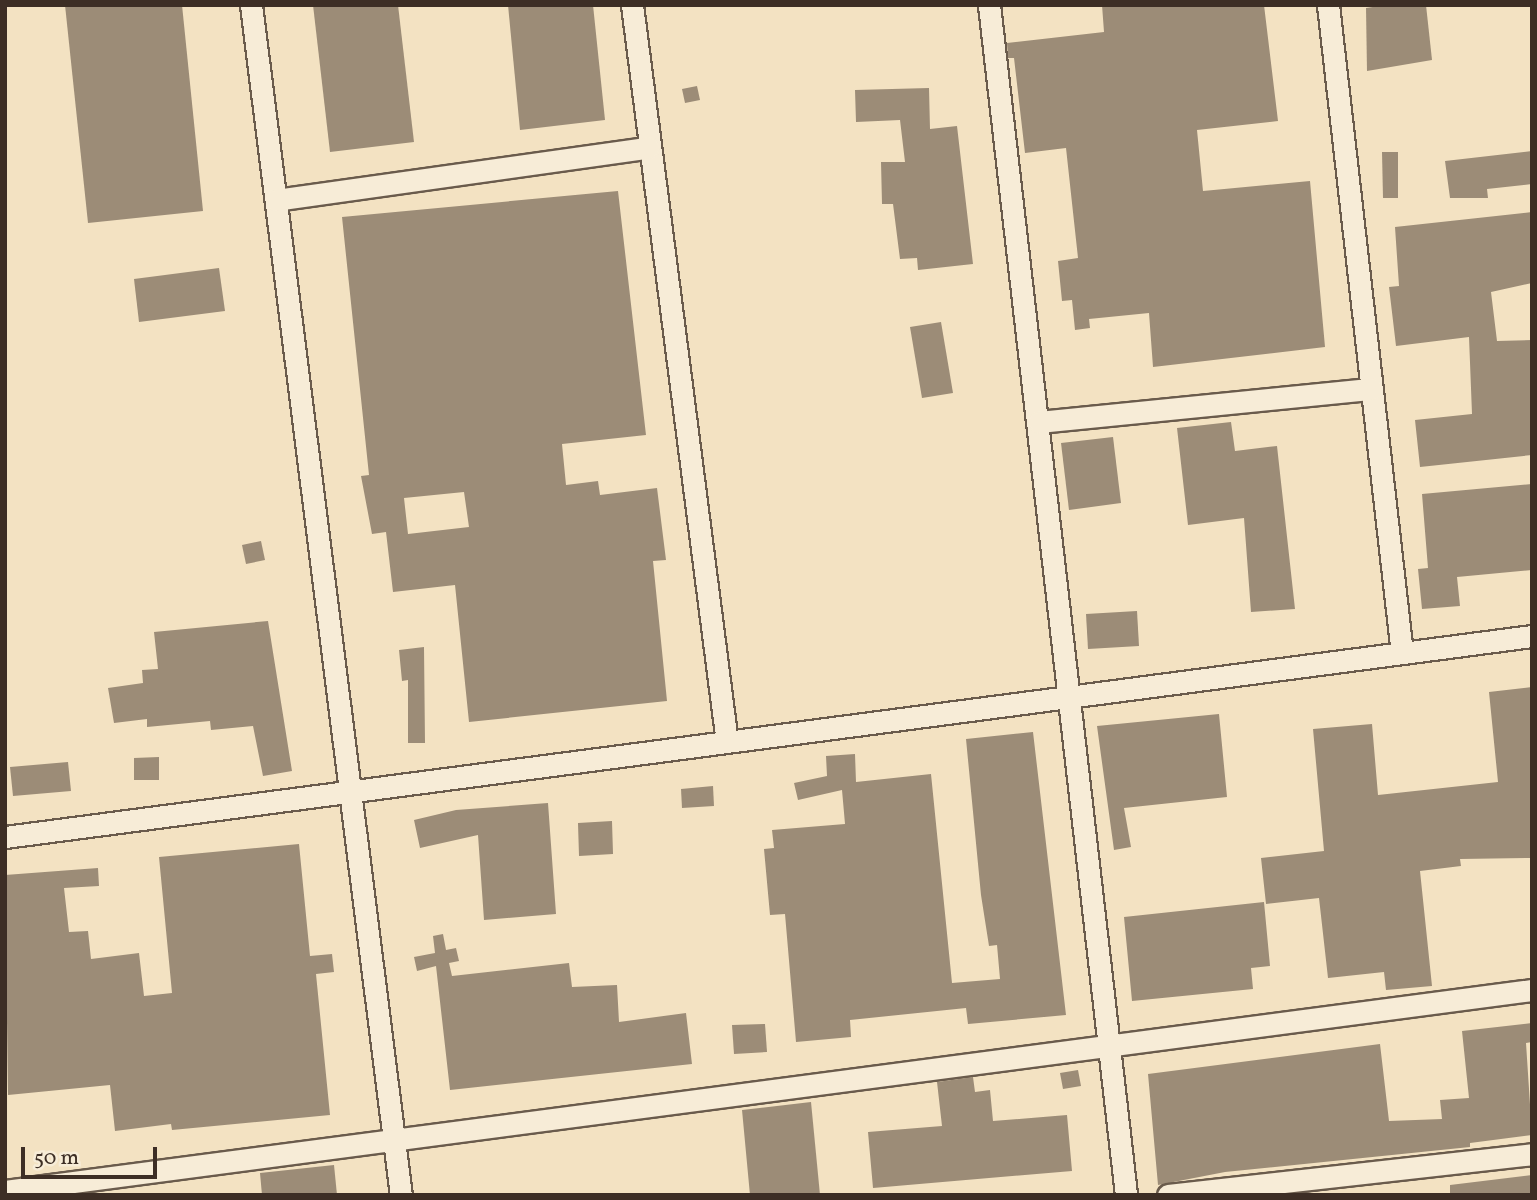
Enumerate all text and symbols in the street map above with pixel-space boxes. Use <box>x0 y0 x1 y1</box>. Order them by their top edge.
scale bar <box>24 1134 161 1178</box>
text: 50 m <box>34 1144 79 1173</box>

